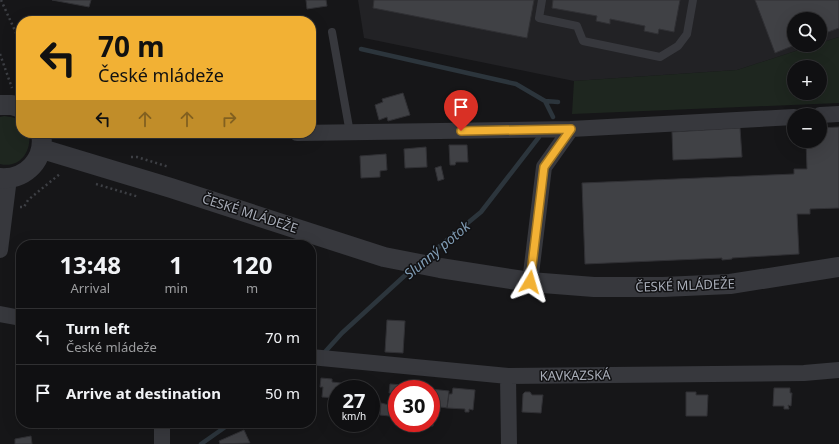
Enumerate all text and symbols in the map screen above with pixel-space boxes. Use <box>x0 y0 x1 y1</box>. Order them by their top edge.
map controls <box>787 12 827 148</box>
button: search <box>787 12 827 52</box>
text: 70 m <box>98 27 165 65</box>
icon: left <box>32 32 84 84</box>
button: + <box>787 60 827 100</box>
text: České mládeže <box>98 63 224 87</box>
pin <box>444 90 478 131</box>
icon: arrive <box>450 96 472 118</box>
icon: left <box>92 108 114 130</box>
icon: ahead <box>134 108 156 130</box>
icon: ahead <box>176 108 198 130</box>
icon: right <box>218 108 240 130</box>
button: − <box>787 108 827 148</box>
street label: ČESKÉ MLÁDEŽE <box>200 189 300 237</box>
water label: Slunný potok <box>400 216 474 283</box>
text: 13:48 <box>59 248 121 281</box>
text: 1 <box>169 248 183 281</box>
text: 120 <box>231 248 273 281</box>
position arrow <box>509 261 551 303</box>
street label: ČESKÉ MLÁDEŽE <box>635 274 735 296</box>
text: Arrival <box>70 279 110 297</box>
text: min <box>164 279 188 297</box>
text: m <box>246 279 258 297</box>
text: Turn left <box>66 318 130 338</box>
icon: left <box>32 326 54 348</box>
text: 70 m <box>265 327 300 347</box>
text: České mládeže <box>66 338 157 356</box>
street label: KAVKAZSKÁ <box>539 365 611 385</box>
speed limit sign: 30 <box>388 380 440 432</box>
icon: arrive <box>32 382 54 404</box>
text: Arrive at destination <box>66 383 221 403</box>
text: 50 m <box>265 383 300 403</box>
text: 27 <box>343 387 365 414</box>
text: km/h <box>342 409 366 423</box>

